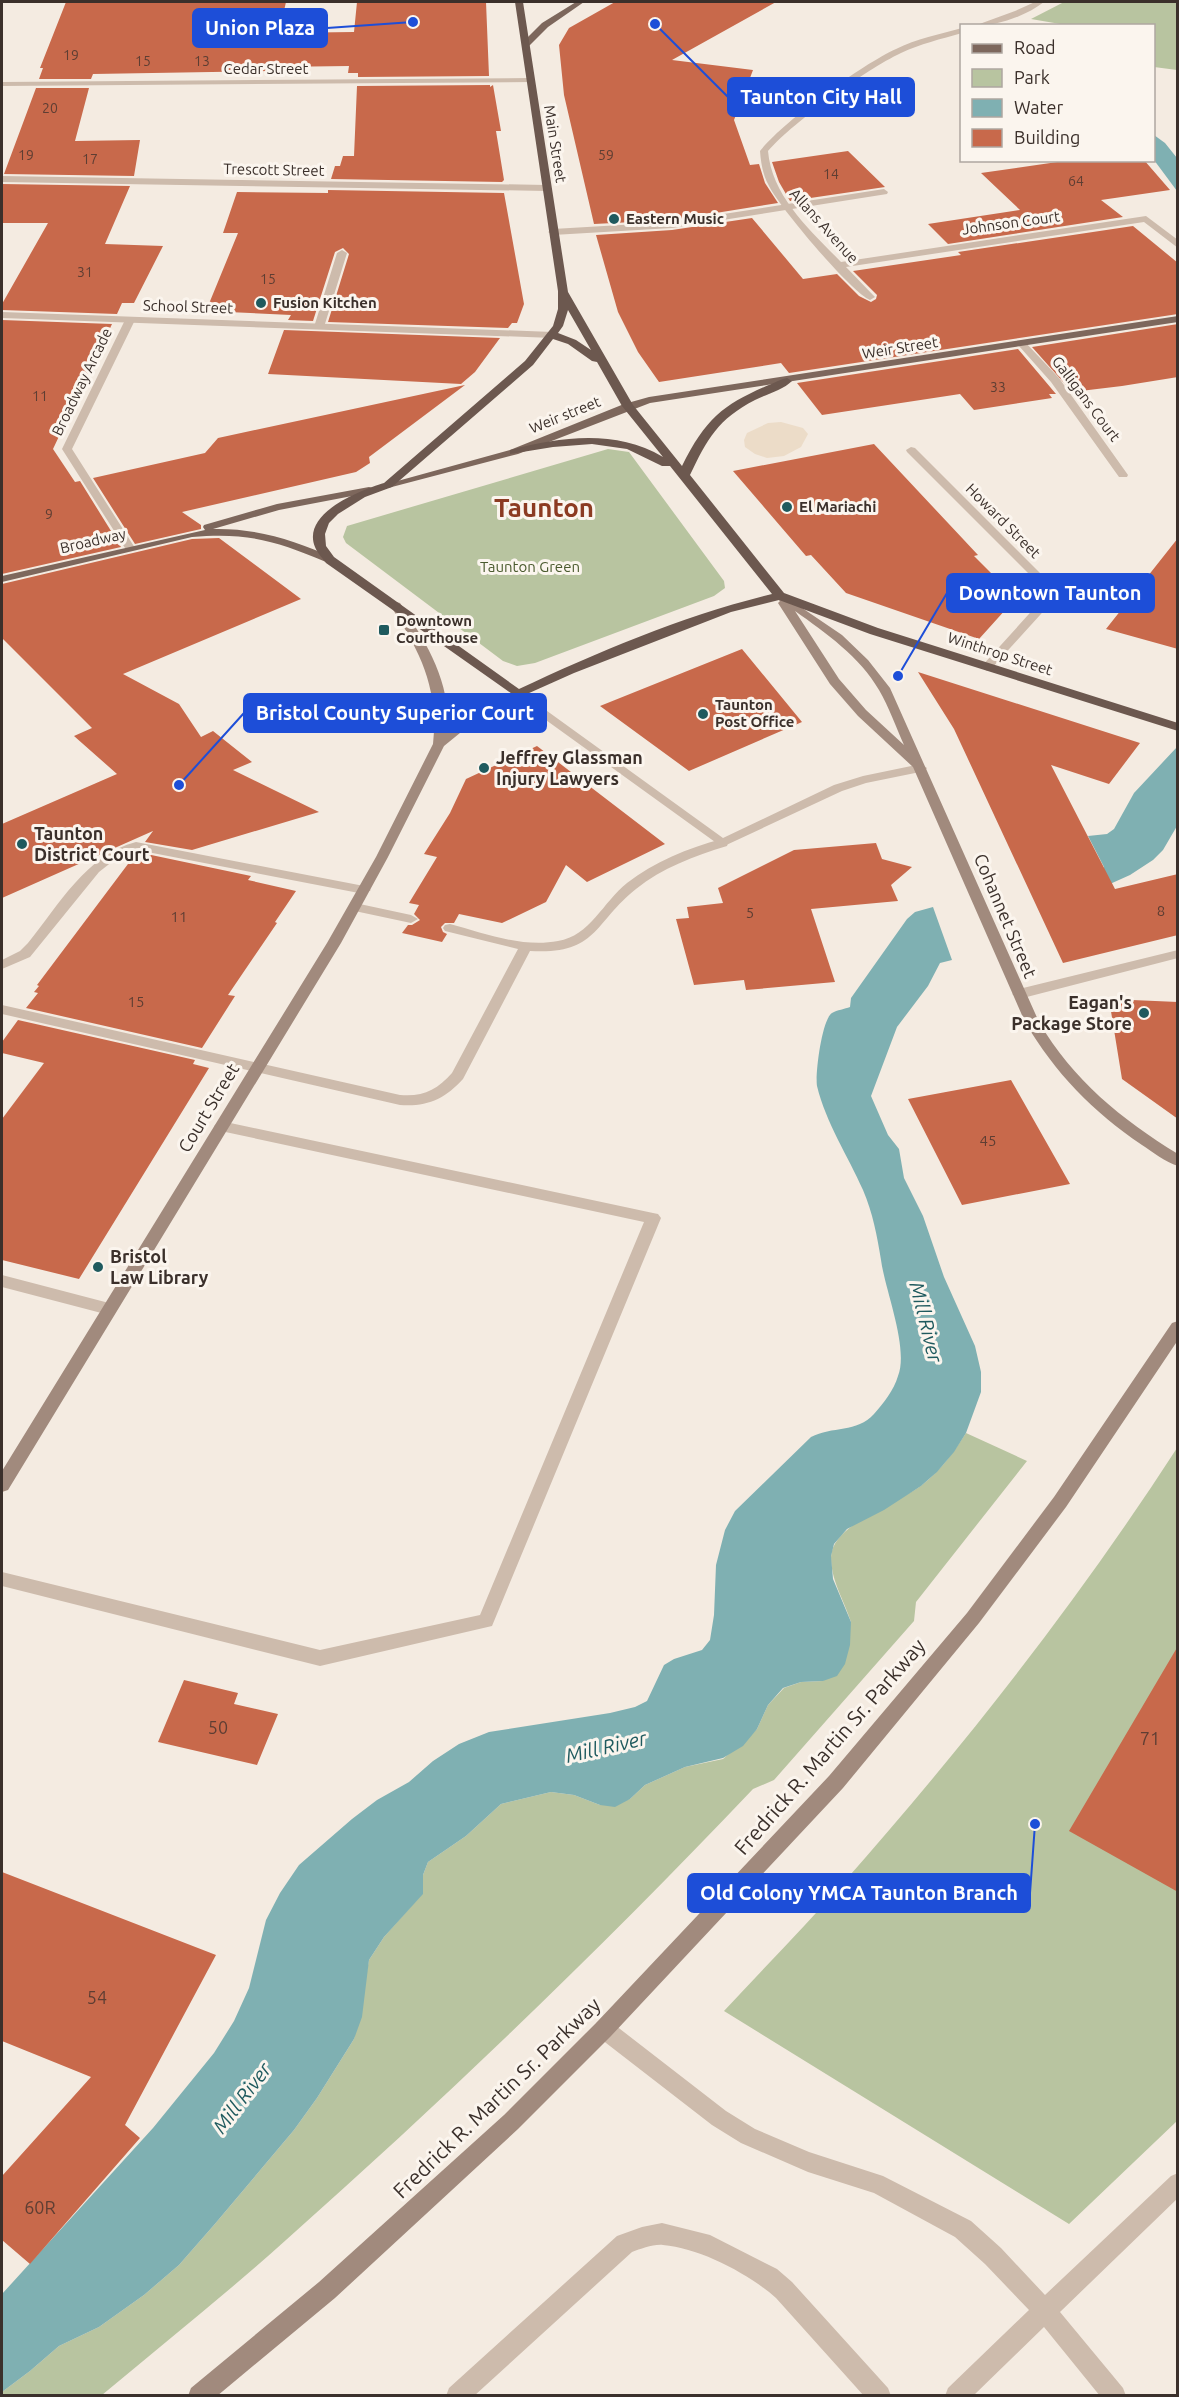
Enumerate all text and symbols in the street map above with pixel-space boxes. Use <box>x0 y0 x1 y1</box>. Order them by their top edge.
callout: Union Plaza <box>193 9 327 47</box>
text: Union Plaza <box>205 16 315 39</box>
legend <box>960 24 1155 162</box>
text: Road <box>1014 37 1056 57</box>
house number: 19 <box>63 47 79 63</box>
house number: 15 <box>135 53 151 69</box>
house number: 13 <box>194 53 210 69</box>
street label: Cedar Street <box>224 60 309 77</box>
text: Park <box>1014 67 1050 87</box>
callout: Taunton City Hall <box>728 78 914 116</box>
text: Taunton City Hall <box>740 85 902 108</box>
text: Water <box>1014 97 1064 117</box>
house number: 20 <box>42 100 58 116</box>
street label: Main Street <box>541 104 570 184</box>
text: Building <box>1014 127 1080 147</box>
house number: 19 <box>18 147 34 163</box>
house number: 59 <box>598 147 614 163</box>
house number: 17 <box>82 151 98 167</box>
street label: Trescott Street <box>223 160 325 179</box>
house number: 14 <box>823 166 839 182</box>
house number: 64 <box>1068 173 1084 189</box>
street label: Allans Avenue <box>786 185 862 266</box>
street label: Johnson Court <box>961 207 1061 238</box>
place label: Eastern Music <box>626 210 724 227</box>
marker: Eastern Music <box>607 212 621 226</box>
house number: 31 <box>77 264 93 280</box>
house number: 15 <box>260 271 276 287</box>
place label: Fusion Kitchen <box>273 294 377 311</box>
street label: School Street <box>143 296 233 317</box>
marker: Fusion Kitchen <box>254 296 268 310</box>
street label: Broadway Arcade <box>48 325 115 438</box>
street label: Weir Street <box>861 333 939 362</box>
street label: Galligans Court <box>1049 353 1124 445</box>
house number: 33 <box>990 379 1006 395</box>
house number: 11 <box>32 388 48 404</box>
street label: Weir street <box>527 393 603 437</box>
street label: Howard Street <box>963 480 1044 561</box>
district label: Taunton <box>494 493 594 522</box>
place label: El Mariachi <box>799 498 876 515</box>
marker: El Mariachi <box>780 500 794 514</box>
house number: 9 <box>45 506 53 522</box>
street label: Broadway <box>58 525 127 556</box>
park label: Taunton Green <box>480 558 580 575</box>
callout: Downtown Taunton <box>947 574 1154 612</box>
text: Downtown Taunton <box>958 581 1142 604</box>
place label: Downtown Courthouse <box>396 612 478 646</box>
marker: Downtown Courthouse <box>377 623 391 637</box>
street label: Winthrop Street <box>946 629 1055 679</box>
callout: Bristol County Superior Court <box>244 694 546 732</box>
place label: Taunton Post Office <box>715 696 794 730</box>
text: Bristol County Superior Court <box>256 701 535 724</box>
marker: Taunton Post Office <box>696 707 710 721</box>
place label: Jeffrey Glassman Injury Lawyers <box>496 747 643 788</box>
marker: Jeffrey Glassman Injury Lawyers <box>477 761 491 775</box>
place label: Taunton District Court <box>34 823 150 864</box>
marker: Taunton District Court <box>15 837 29 851</box>
street label: Cohannet Street <box>971 850 1041 981</box>
house number: 8 <box>1157 902 1165 919</box>
house number: 5 <box>746 904 754 921</box>
house number: 11 <box>171 908 187 925</box>
place label: Eagan's Package Store <box>1011 992 1132 1033</box>
house number: 15 <box>128 993 144 1010</box>
marker: Eagan's Package Store <box>1137 1006 1151 1020</box>
street label: Court Street <box>174 1059 242 1156</box>
house number: 45 <box>980 1132 996 1149</box>
place label: Bristol Law Library <box>110 1246 209 1287</box>
marker: Bristol Law Library <box>91 1260 105 1274</box>
water label: Mill River <box>905 1279 948 1366</box>
street label: Fredrick R. Martin Sr. Parkway <box>729 1633 930 1859</box>
house number: 50 <box>208 1717 228 1737</box>
water label: Mill River <box>563 1726 650 1767</box>
house number: 71 <box>1140 1728 1160 1748</box>
callout: Old Colony YMCA Taunton Branch <box>688 1874 1030 1912</box>
text: Old Colony YMCA Taunton Branch <box>700 1881 1018 1904</box>
house number: 54 <box>87 1987 107 2007</box>
street label: Fredrick R. Martin Sr. Parkway <box>388 1992 605 2203</box>
water label: Mill River <box>208 2057 276 2137</box>
house number: 60R <box>24 2197 56 2217</box>

